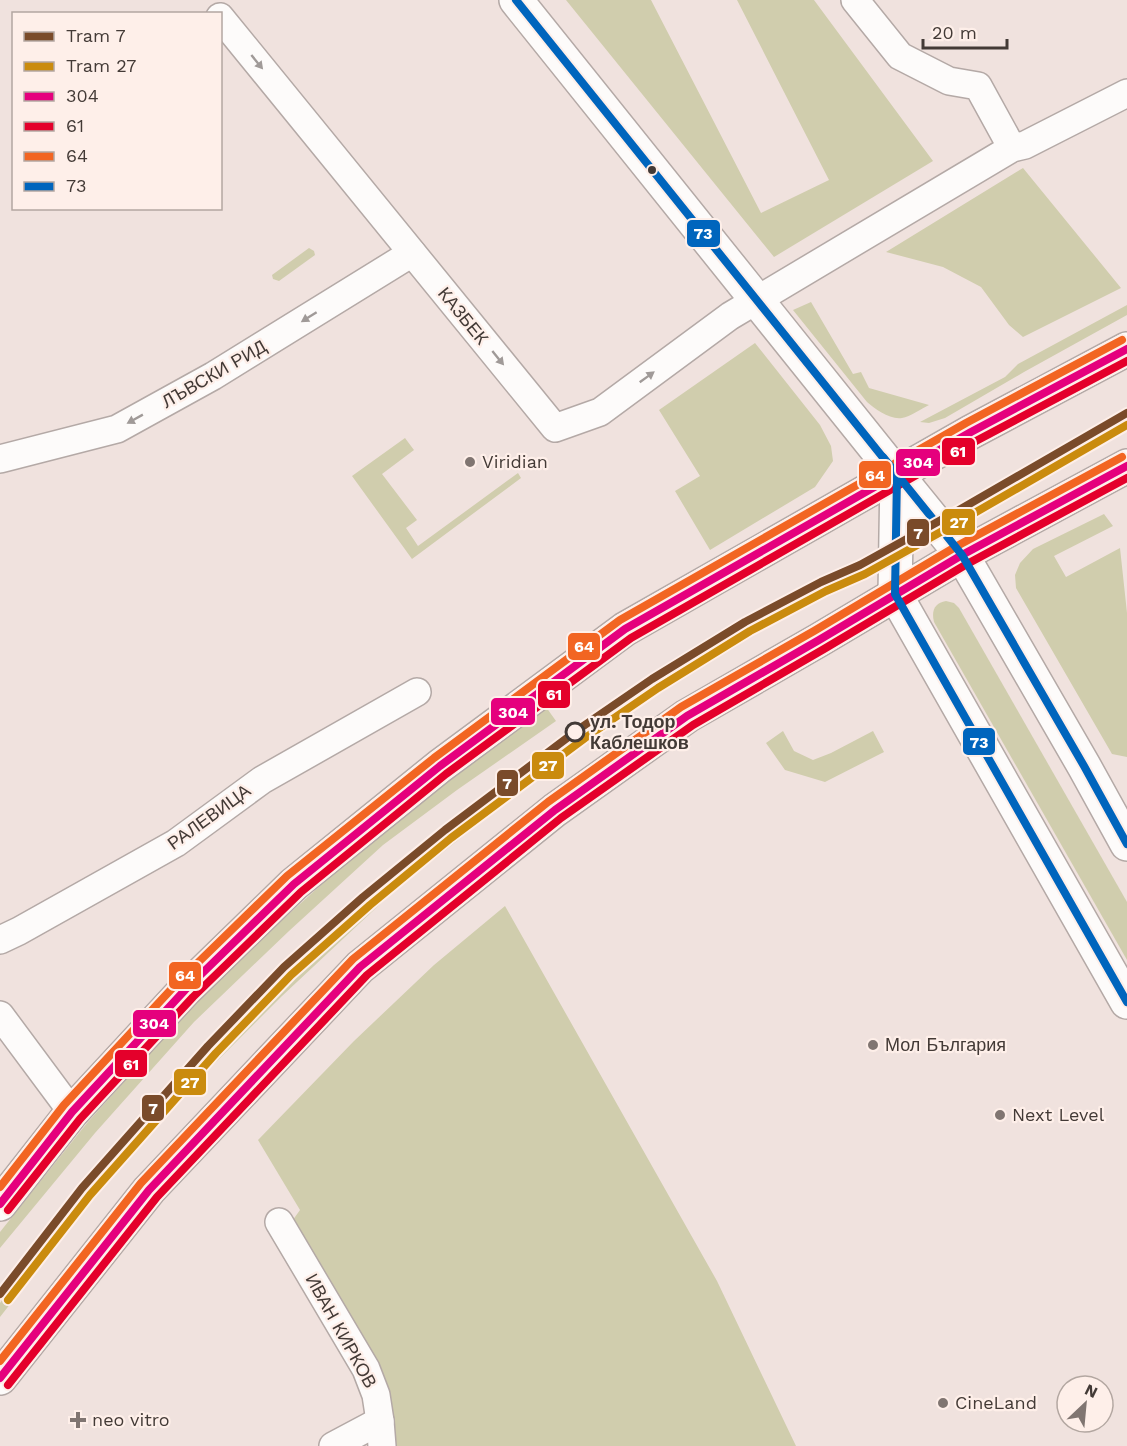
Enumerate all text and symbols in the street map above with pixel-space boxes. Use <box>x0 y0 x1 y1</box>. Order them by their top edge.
legend <box>12 12 222 210</box>
scale bar <box>923 12 1007 50</box>
text: 20 m <box>932 22 977 43</box>
text: Tram 7 <box>66 25 126 46</box>
text: Tram 27 <box>66 55 136 76</box>
one-way arrow <box>251 55 263 70</box>
text: 304 <box>66 85 99 106</box>
text: 61 <box>66 115 84 136</box>
text: 64 <box>66 145 88 166</box>
unlabelled marker <box>646 164 658 176</box>
text: 73 <box>66 175 87 196</box>
line badge: 73 <box>686 219 721 248</box>
text: 73 <box>693 224 713 243</box>
street label: КАЗБЕК <box>434 283 493 349</box>
one-way arrow <box>301 312 317 323</box>
street label: ЛЪВСКИ РИД <box>158 335 270 412</box>
one-way arrow <box>492 350 505 366</box>
one-way arrow <box>639 371 655 383</box>
one-way arrow <box>126 414 143 424</box>
line badge: 61 <box>941 437 976 466</box>
text: 61 <box>950 442 966 461</box>
line badge: 304 <box>895 448 941 477</box>
place label: Viridian <box>482 451 548 472</box>
text: 304 <box>903 453 933 472</box>
marker: Viridian <box>463 455 477 469</box>
line badge: 64 <box>858 460 892 489</box>
text: 64 <box>865 466 885 485</box>
line badge: 27 <box>941 508 976 536</box>
text: 27 <box>950 513 969 532</box>
line badge: 7 <box>906 518 930 547</box>
text: 7 <box>913 524 923 543</box>
line badge: 64 <box>567 632 601 661</box>
text: 64 <box>574 637 594 656</box>
line badge: 61 <box>537 680 571 709</box>
text: 61 <box>546 685 562 704</box>
line badge: 304 <box>490 697 536 726</box>
text: 304 <box>498 703 528 722</box>
place label: ул. Тодор Каблешков <box>590 711 689 753</box>
marker: ул. Тодор Каблешков <box>565 722 585 742</box>
line badge: 73 <box>962 727 996 756</box>
text: 73 <box>969 733 989 752</box>
line badge: 27 <box>531 751 565 780</box>
text: 27 <box>539 756 558 775</box>
line badge: 7 <box>496 769 519 797</box>
text: 7 <box>502 774 512 793</box>
street label: РАЛЕВИЦА <box>163 780 254 854</box>
line badge: 64 <box>168 961 202 990</box>
text: 64 <box>175 966 195 985</box>
line badge: 304 <box>132 1009 177 1038</box>
text: 304 <box>139 1014 169 1033</box>
place label: Мол България <box>885 1034 1006 1055</box>
marker: Мол България <box>866 1038 880 1052</box>
line badge: 61 <box>114 1049 148 1078</box>
text: 61 <box>123 1055 139 1074</box>
line badge: 27 <box>173 1068 207 1096</box>
text: 27 <box>181 1073 200 1092</box>
line badge: 7 <box>141 1094 165 1122</box>
text: 7 <box>148 1099 158 1118</box>
place label: Next Level <box>1012 1104 1105 1125</box>
marker: Next Level <box>993 1108 1007 1122</box>
street label: ИВАН КИРКОВ <box>301 1270 381 1391</box>
north arrow <box>1055 1374 1115 1434</box>
text: N <box>1082 1380 1101 1402</box>
place label: CineLand <box>955 1392 1037 1413</box>
marker: CineLand <box>936 1396 950 1410</box>
place label: neo vitro <box>92 1409 170 1430</box>
marker: neo vitro <box>69 1411 87 1429</box>

